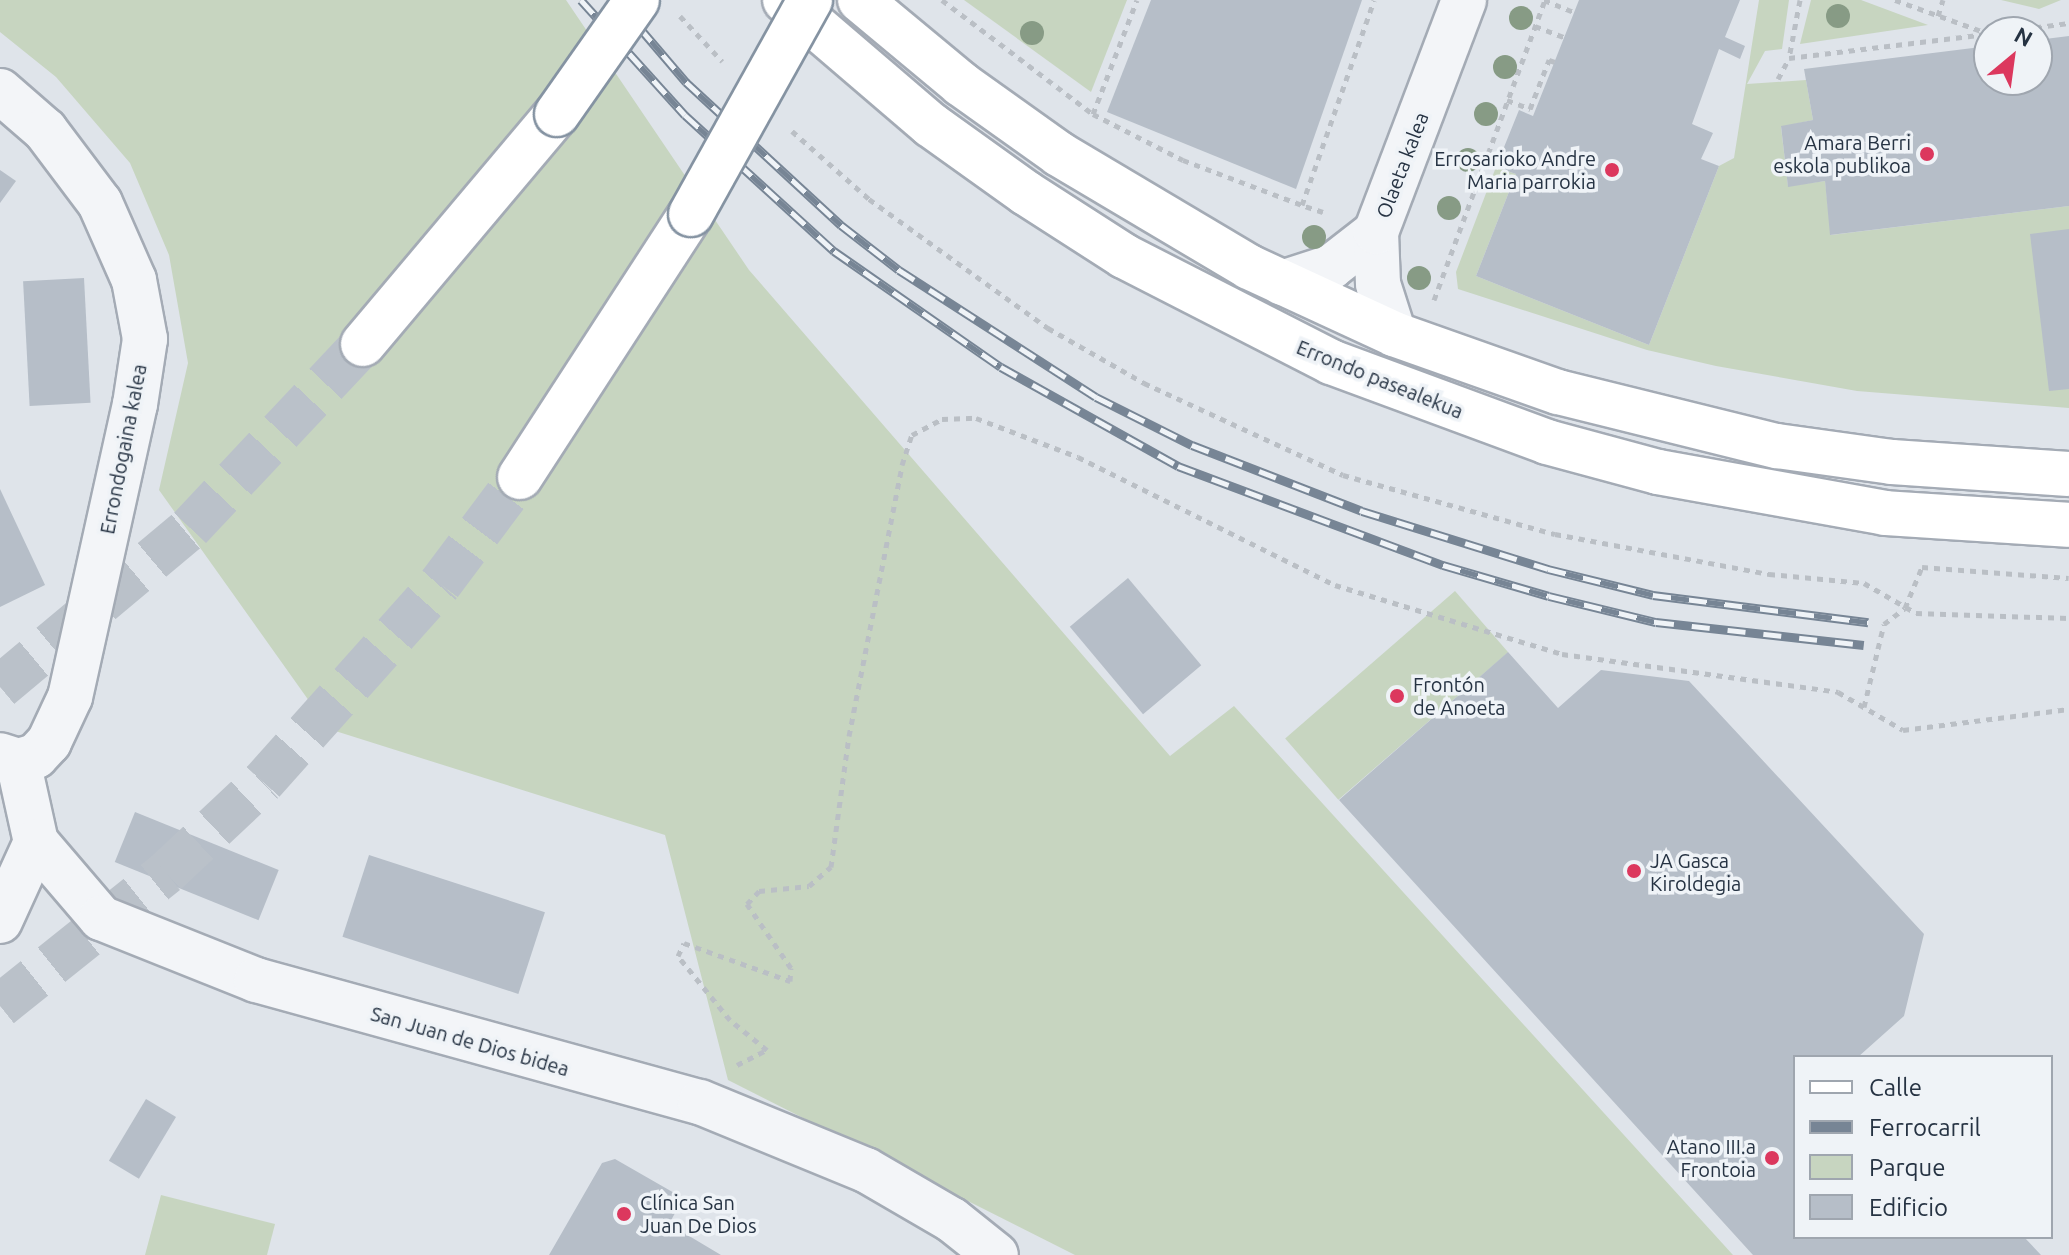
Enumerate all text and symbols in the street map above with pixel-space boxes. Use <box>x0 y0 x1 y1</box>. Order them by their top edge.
north arrow <box>1973 16 2053 96</box>
text: N <box>2011 21 2037 51</box>
street label: Olaeta kalea <box>1371 109 1433 221</box>
place label: Amara Berri eskola publikoa <box>1773 130 1911 177</box>
marker: Amara Berri eskola publikoa <box>1918 145 1936 163</box>
place label: Errosarioko Andre Maria parrokia <box>1434 146 1596 193</box>
marker: Errosarioko Andre Maria parrokia <box>1603 161 1621 179</box>
street label: Errondo pasealekua <box>1293 335 1467 423</box>
street label: Errondogaina kalea <box>95 362 151 536</box>
place label: Frontón de Anoeta <box>1413 672 1506 719</box>
marker: Frontón de Anoeta <box>1388 687 1406 705</box>
place label: JA Gasca Kiroldegia <box>1650 848 1741 895</box>
marker: JA Gasca Kiroldegia <box>1625 862 1643 880</box>
street label: San Juan de Dios bidea <box>368 1001 572 1081</box>
legend <box>1793 1055 2053 1239</box>
text: Calle <box>1869 1074 1922 1101</box>
text: Ferrocarril <box>1869 1114 1981 1141</box>
place label: Atano III.a Frontoia <box>1667 1134 1756 1181</box>
marker: Atano III.a Frontoia <box>1763 1149 1781 1167</box>
text: Parque <box>1869 1154 1946 1181</box>
place label: Clínica San Juan De Dios <box>640 1190 757 1237</box>
text: Edificio <box>1869 1194 1948 1221</box>
marker: Clínica San Juan De Dios <box>615 1205 633 1223</box>

